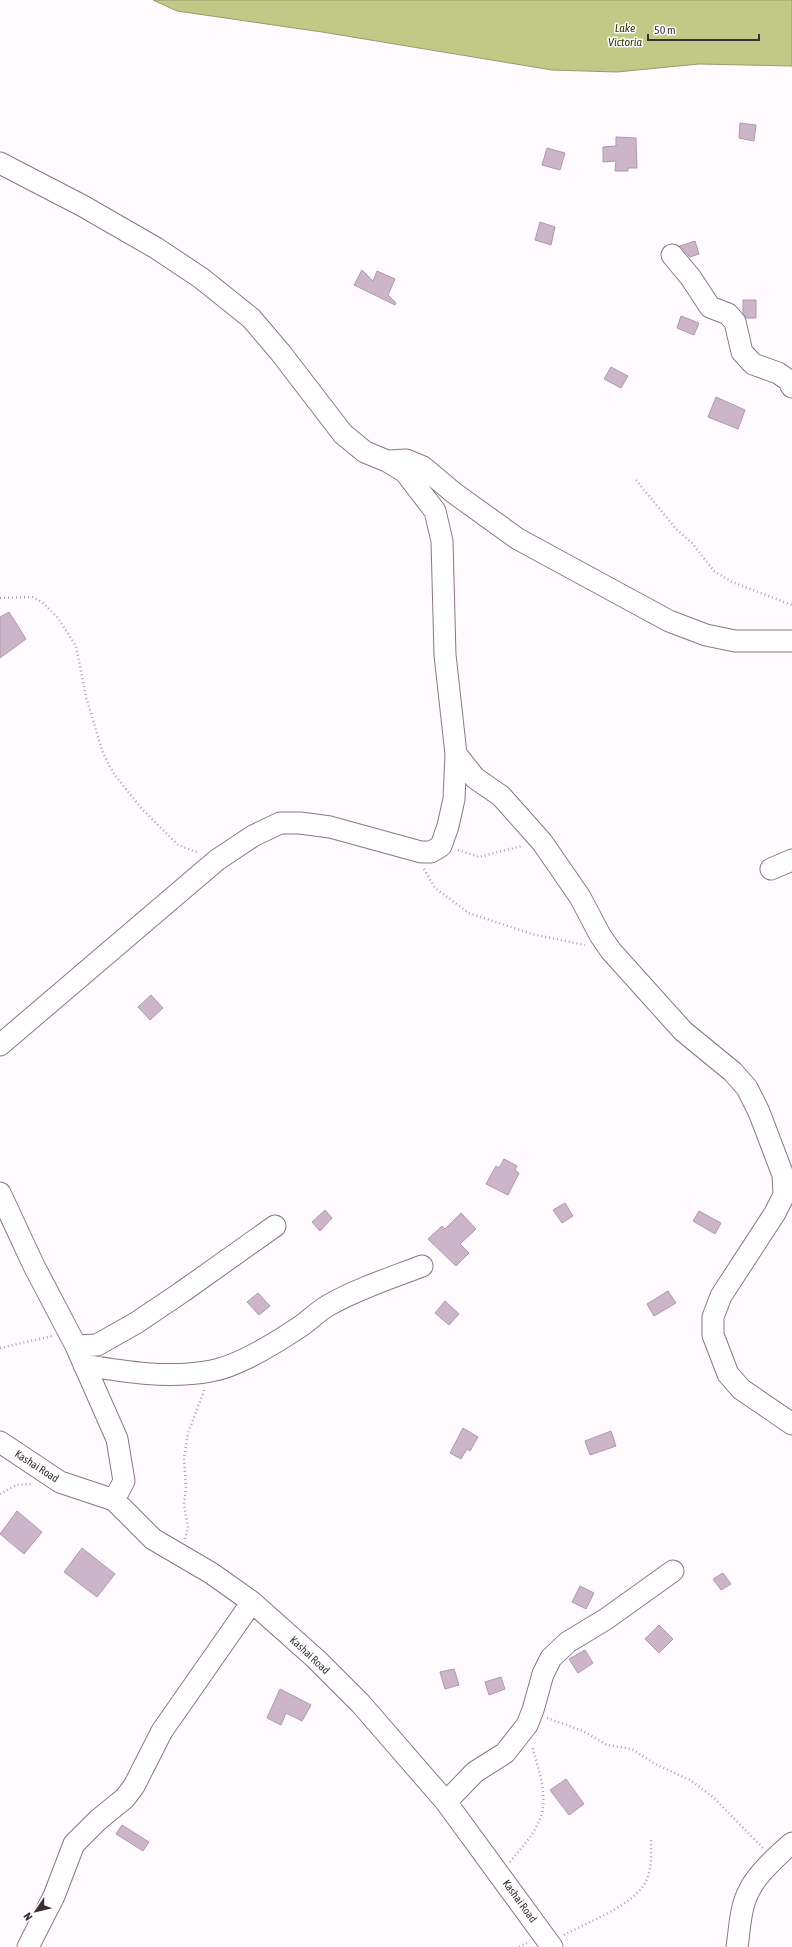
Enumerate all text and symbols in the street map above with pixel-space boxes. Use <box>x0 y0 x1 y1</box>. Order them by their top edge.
scale bar <box>648 16 759 42</box>
water label: Lake Victoria <box>608 21 642 49</box>
text: 50 m <box>654 23 676 37</box>
street label: Kashai Road <box>13 1447 61 1485</box>
street label: Kashai Road <box>288 1634 332 1676</box>
street label: Kashai Road <box>501 1877 539 1925</box>
north arrow <box>16 1891 56 1931</box>
text: N <box>21 1911 35 1923</box>

